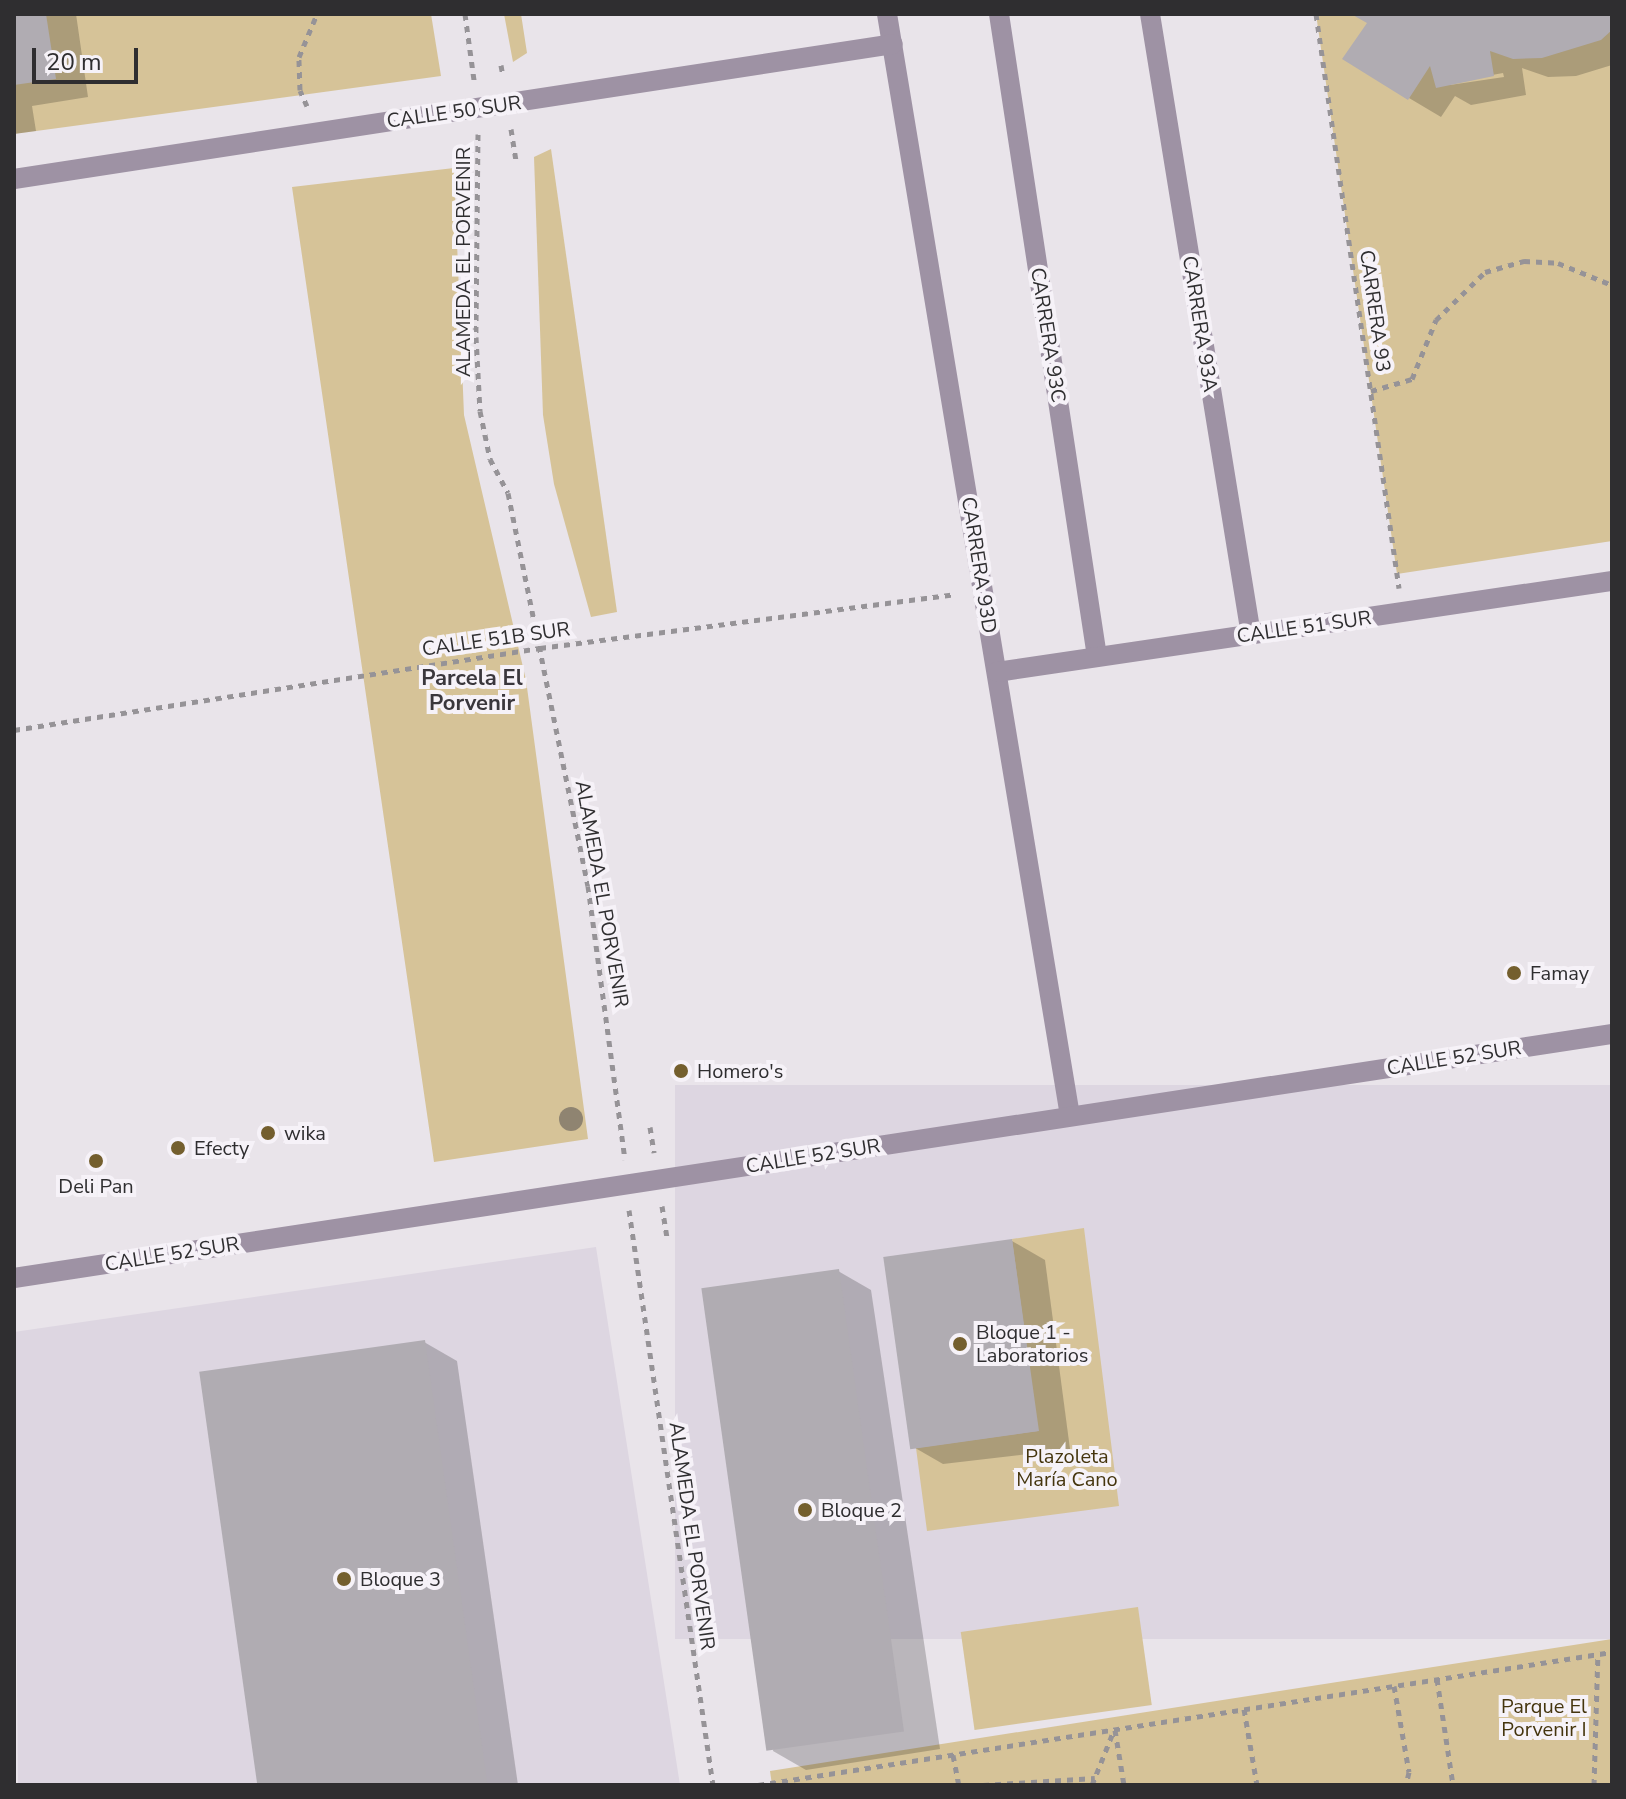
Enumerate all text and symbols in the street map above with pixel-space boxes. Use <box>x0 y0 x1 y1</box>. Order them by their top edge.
scale bar <box>36 32 142 82</box>
text: 20 m <box>46 46 102 78</box>
street label: CALLE 50 SUR <box>385 91 523 133</box>
street label: ALAMEDA EL PORVENIR <box>451 147 475 377</box>
street label: CARRERA 93 <box>1355 248 1395 374</box>
street label: CARRERA 93A <box>1177 254 1223 394</box>
street label: CARRERA 93C <box>1025 266 1071 404</box>
street label: CARRERA 93D <box>956 495 1002 635</box>
street label: CALLE 51 SUR <box>1235 606 1373 648</box>
street label: CALLE 51B SUR <box>421 617 571 661</box>
district label: Parcela El Porvenir <box>421 665 523 716</box>
street label: ALAMEDA EL PORVENIR <box>570 779 634 1009</box>
place label: Famay <box>1530 961 1589 985</box>
marker: Famay <box>1505 964 1523 982</box>
street label: CALLE 52 SUR <box>1385 1036 1523 1080</box>
place label: Homero's <box>697 1059 783 1083</box>
marker: Homero's <box>672 1062 690 1080</box>
place label: wika <box>284 1121 326 1145</box>
marker: wika <box>259 1124 277 1142</box>
street label: CALLE 52 SUR <box>744 1134 882 1178</box>
place label: Efecty <box>194 1136 249 1160</box>
marker: Efecty <box>169 1139 187 1157</box>
marker: Deli Pan <box>87 1152 105 1170</box>
place label: Deli Pan <box>58 1174 134 1198</box>
street label: CALLE 52 SUR <box>103 1232 241 1276</box>
place label: Bloque 1 - Laboratorios <box>976 1320 1088 1367</box>
marker: Bloque 1 - Laboratorios <box>951 1335 969 1353</box>
street label: ALAMEDA EL PORVENIR <box>664 1420 720 1652</box>
park label: Plazoleta María Cano <box>1016 1444 1118 1491</box>
place label: Bloque 2 <box>821 1498 902 1522</box>
marker: Bloque 2 <box>796 1501 814 1519</box>
place label: Bloque 3 <box>360 1567 441 1591</box>
marker: Bloque 3 <box>335 1570 353 1588</box>
park label: Parque El Porvenir I <box>1501 1694 1587 1741</box>

